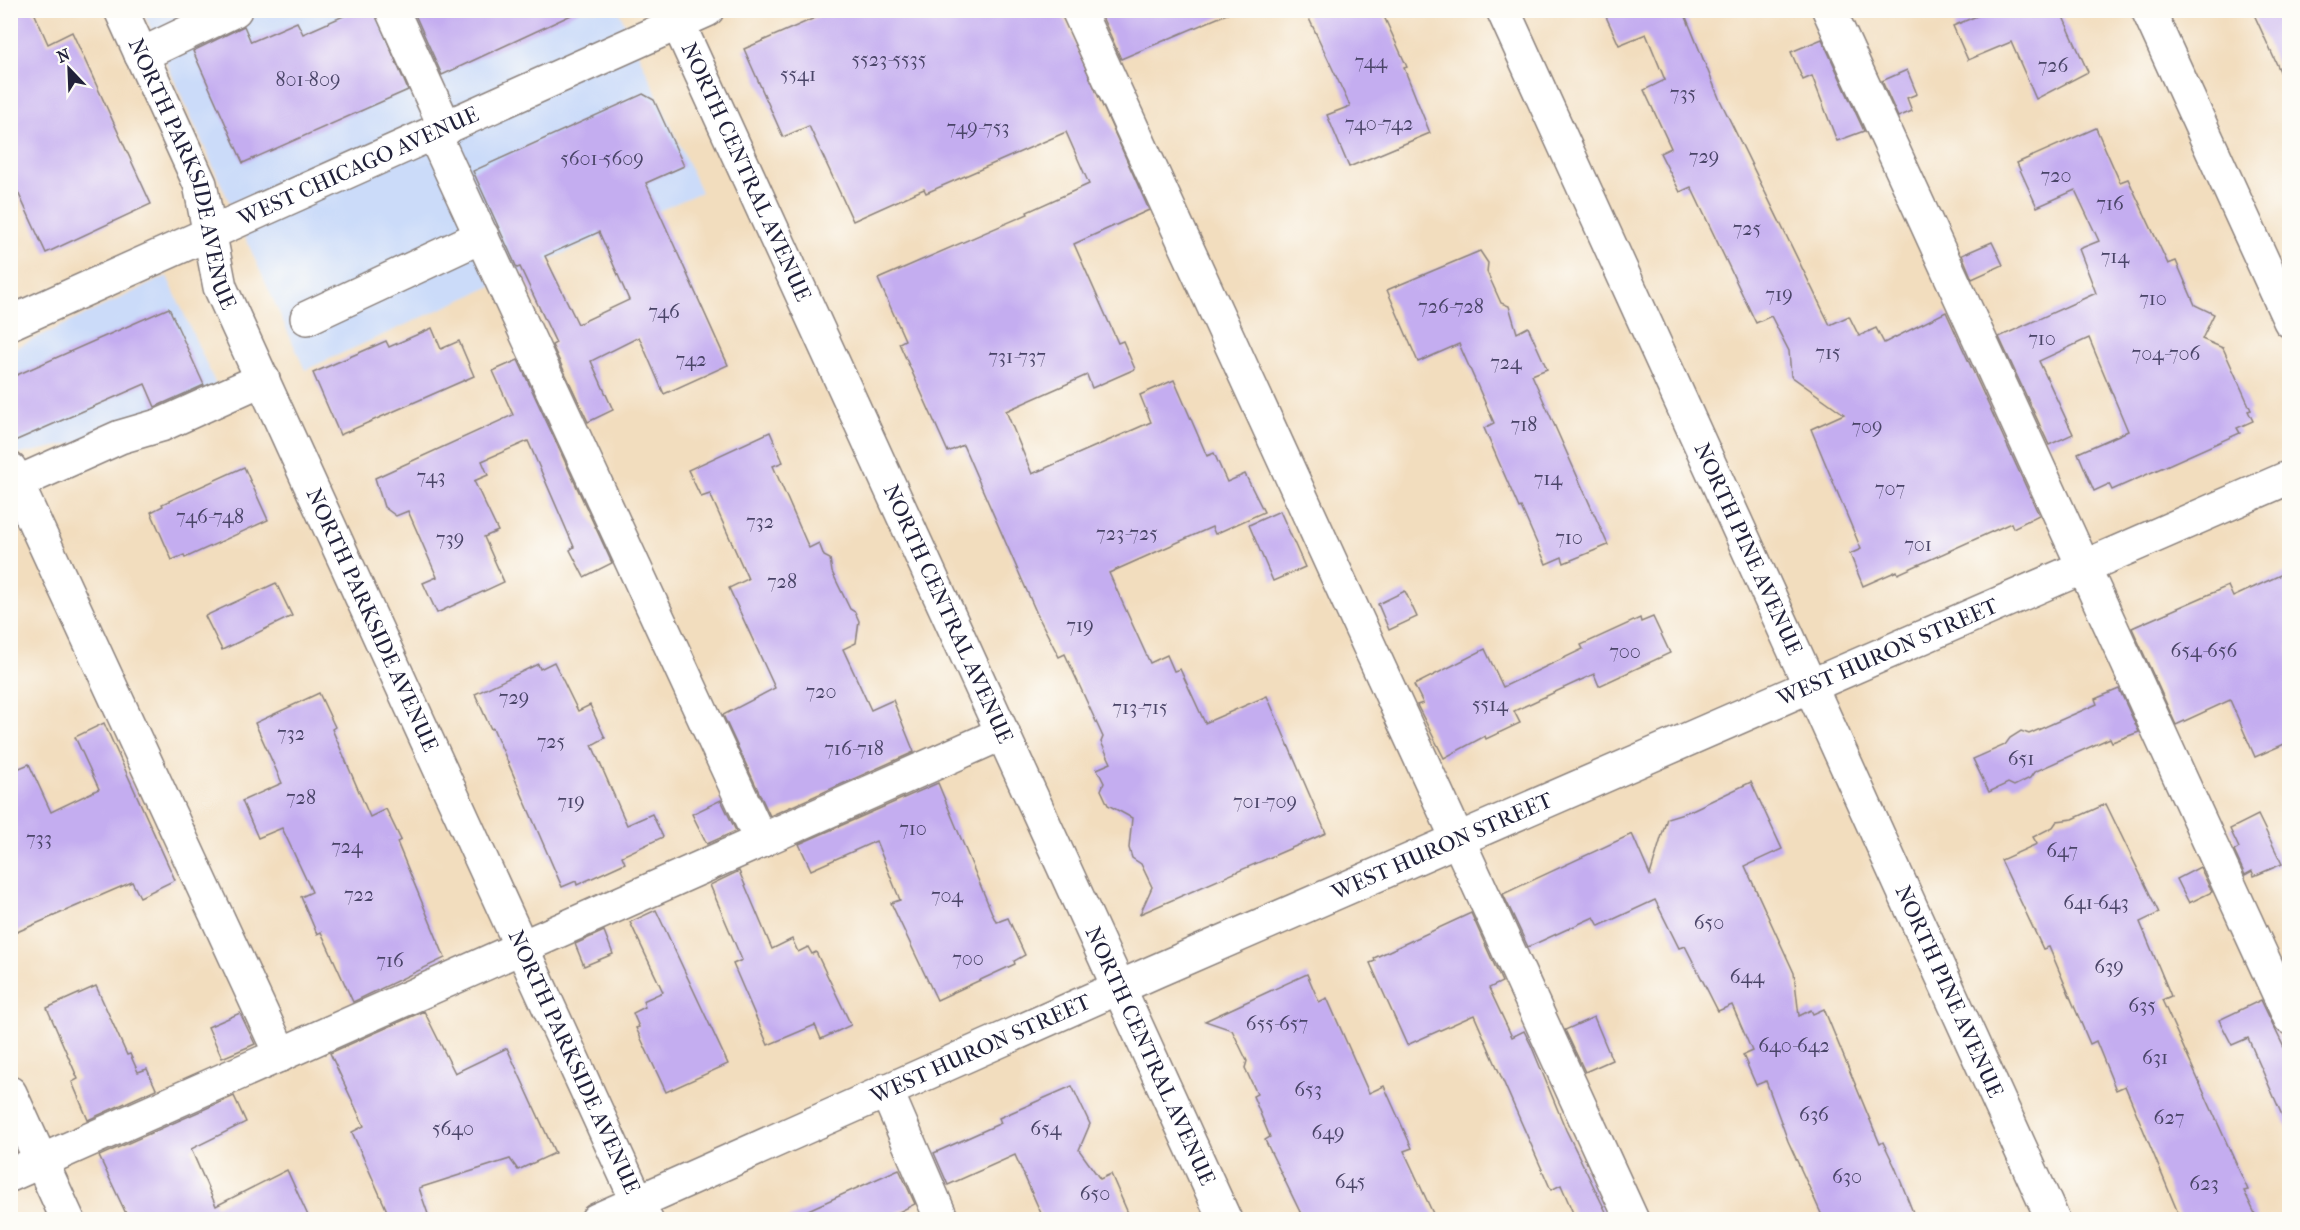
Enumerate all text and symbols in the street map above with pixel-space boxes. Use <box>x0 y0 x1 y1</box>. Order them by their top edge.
street label: NORTH PARKSIDE AVENUE <box>123 34 242 314</box>
street label: NORTH CENTRAL AVENUE <box>676 38 816 305</box>
north arrow <box>39 39 99 99</box>
text: N <box>54 44 73 67</box>
house number: 5523-5535 <box>852 48 926 71</box>
house number: 744 <box>1355 50 1389 73</box>
house number: 726 <box>2038 54 2069 77</box>
house number: 5541 <box>780 63 816 86</box>
house number: 801-809 <box>276 68 340 91</box>
house number: 735 <box>1670 82 1696 105</box>
street label: WEST CHICAGO AVENUE <box>233 101 483 232</box>
house number: 740-742 <box>1345 112 1413 135</box>
house number: 749-753 <box>946 116 1010 139</box>
house number: 729 <box>1689 145 1719 168</box>
house number: 5601-5609 <box>560 147 644 170</box>
house number: 720 <box>2041 164 2071 187</box>
house number: 716 <box>2096 192 2124 215</box>
house number: 725 <box>1733 217 1761 240</box>
house number: 714 <box>2101 245 2130 268</box>
house number: 719 <box>1765 283 1793 306</box>
house number: 710 <box>2139 287 2167 310</box>
house number: 726-728 <box>1418 295 1484 318</box>
house number: 746 <box>648 300 680 323</box>
house number: 710 <box>2028 327 2056 350</box>
house number: 715 <box>1815 341 1841 364</box>
house number: 704-706 <box>2132 342 2201 365</box>
house number: 731-737 <box>988 345 1046 368</box>
house number: 742 <box>675 348 707 371</box>
house number: 724 <box>1490 351 1523 374</box>
house number: 718 <box>1511 413 1537 436</box>
house number: 709 <box>1851 415 1883 438</box>
street label: NORTH PINE AVENUE <box>1688 439 1807 659</box>
house number: 743 <box>416 465 446 488</box>
house number: 714 <box>1534 467 1563 490</box>
house number: 707 <box>1875 477 1905 500</box>
street label: NORTH CENTRAL AVENUE <box>878 480 1018 747</box>
street label: NORTH PARKSIDE AVENUE <box>301 484 443 756</box>
house number: 746-748 <box>176 505 244 528</box>
house number: 732 <box>746 510 774 533</box>
house number: 723-725 <box>1096 522 1158 545</box>
house number: 710 <box>1555 526 1583 549</box>
house number: 739 <box>436 527 464 550</box>
house number: 701 <box>1904 533 1932 556</box>
house number: 728 <box>767 570 797 593</box>
street label: WEST HURON STREET <box>1772 592 2003 712</box>
house number: 719 <box>1066 614 1094 637</box>
house number: 654-656 <box>2171 639 2238 662</box>
house number: 700 <box>1609 640 1641 663</box>
house number: 720 <box>806 680 836 703</box>
house number: 729 <box>499 686 529 709</box>
house number: 5514 <box>1472 693 1509 716</box>
house number: 713-715 <box>1112 696 1168 719</box>
house number: 732 <box>277 722 305 745</box>
house number: 725 <box>537 730 565 753</box>
house number: 716-718 <box>824 737 884 760</box>
house number: 651 <box>2008 747 2034 770</box>
house number: 728 <box>286 786 316 809</box>
street label: WEST HURON STREET <box>1327 786 1558 906</box>
house number: 719 <box>557 790 585 813</box>
house number: 701-709 <box>1233 790 1297 813</box>
house number: 710 <box>899 817 927 840</box>
house number: 733 <box>26 827 52 850</box>
house number: 724 <box>331 835 364 858</box>
house number: 647 <box>2046 839 2078 862</box>
street label: NORTH PINE AVENUE <box>1890 881 2009 1102</box>
house number: 722 <box>344 883 374 906</box>
house number: 704 <box>931 884 964 907</box>
house number: 641-643 <box>2063 891 2129 914</box>
house number: 650 <box>1694 911 1724 934</box>
street label: NORTH CENTRAL AVENUE <box>1080 922 1220 1189</box>
street label: NORTH PARKSIDE AVENUE <box>502 926 645 1198</box>
house number: 700 <box>952 947 984 970</box>
house number: 716 <box>376 949 404 972</box>
house number: 639 <box>2094 955 2124 978</box>
house number: 644 <box>1730 965 1765 988</box>
street label: WEST HURON STREET <box>866 988 1096 1110</box>
house number: 635 <box>2128 994 2156 1017</box>
house number: 655-657 <box>1246 1012 1309 1035</box>
house number: 640-642 <box>1758 1034 1830 1057</box>
house number: 631 <box>2142 1046 2168 1069</box>
house number: 653 <box>1294 1078 1322 1101</box>
house number: 636 <box>1799 1103 1829 1126</box>
house number: 627 <box>2154 1106 2185 1129</box>
house number: 5640 <box>432 1117 474 1140</box>
house number: 654 <box>1030 1117 1063 1140</box>
house number: 649 <box>1311 1121 1345 1144</box>
house number: 630 <box>1832 1165 1862 1188</box>
house number: 645 <box>1335 1170 1365 1193</box>
house number: 623 <box>2189 1172 2219 1195</box>
house number: 650 <box>1080 1182 1110 1205</box>

